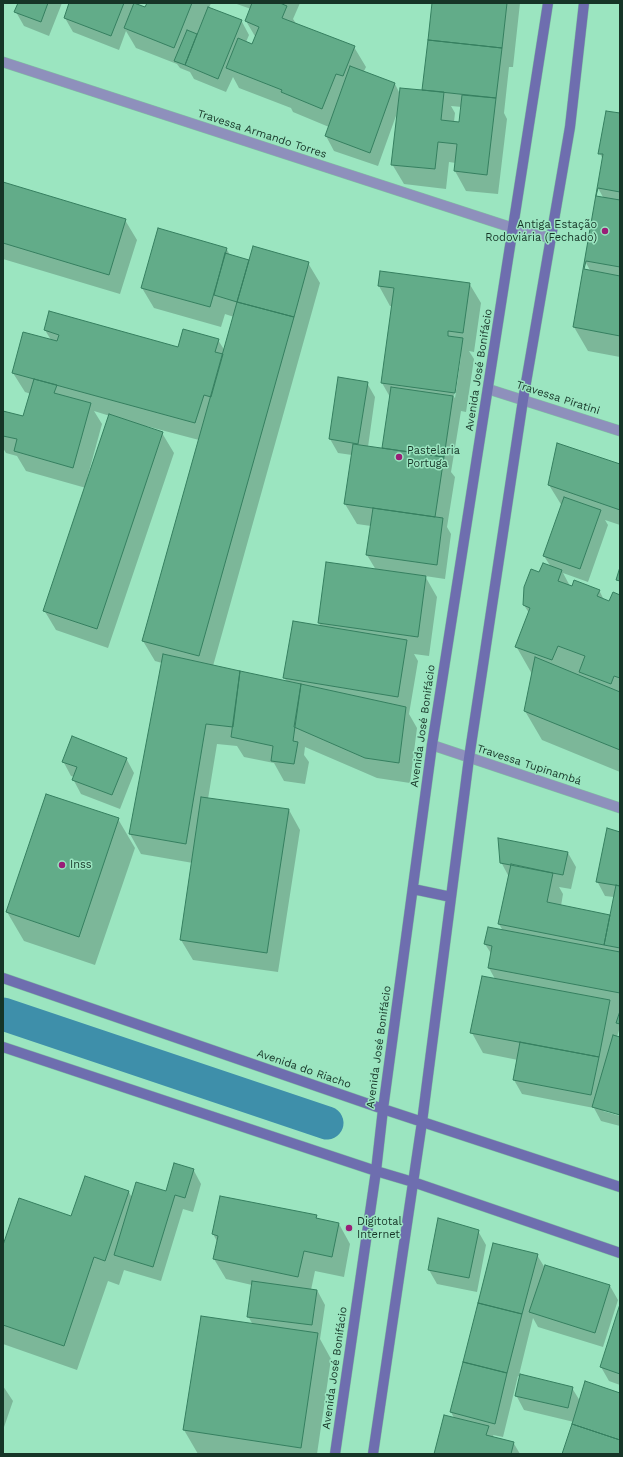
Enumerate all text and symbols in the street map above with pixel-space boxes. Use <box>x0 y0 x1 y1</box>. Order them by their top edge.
street label: Travessa Armando Torres <box>196 107 328 161</box>
place label: Antiga Estação Rodoviária (Fechado) <box>485 218 597 244</box>
marker: Antiga Estação Rodoviária (Fechado) <box>600 226 610 236</box>
street label: Avenida José Bonifácio <box>463 308 495 432</box>
street label: Travessa Piratini <box>515 378 601 418</box>
place label: Pastelaria Portuga <box>407 444 460 470</box>
marker: Pastelaria Portuga <box>394 452 404 462</box>
street label: Avenida José Bonifácio <box>408 664 438 788</box>
street label: Travessa Tupinambá <box>475 742 583 788</box>
place label: Inss <box>70 858 92 872</box>
marker: Inss <box>57 860 67 870</box>
street label: Avenida José Bonifácio <box>364 985 394 1109</box>
street label: Avenida do Riacho <box>255 1047 353 1091</box>
place label: Digitotal Internet <box>357 1215 402 1241</box>
marker: Digitotal Internet <box>344 1223 354 1233</box>
street label: Avenida José Bonifácio <box>320 1306 350 1430</box>

